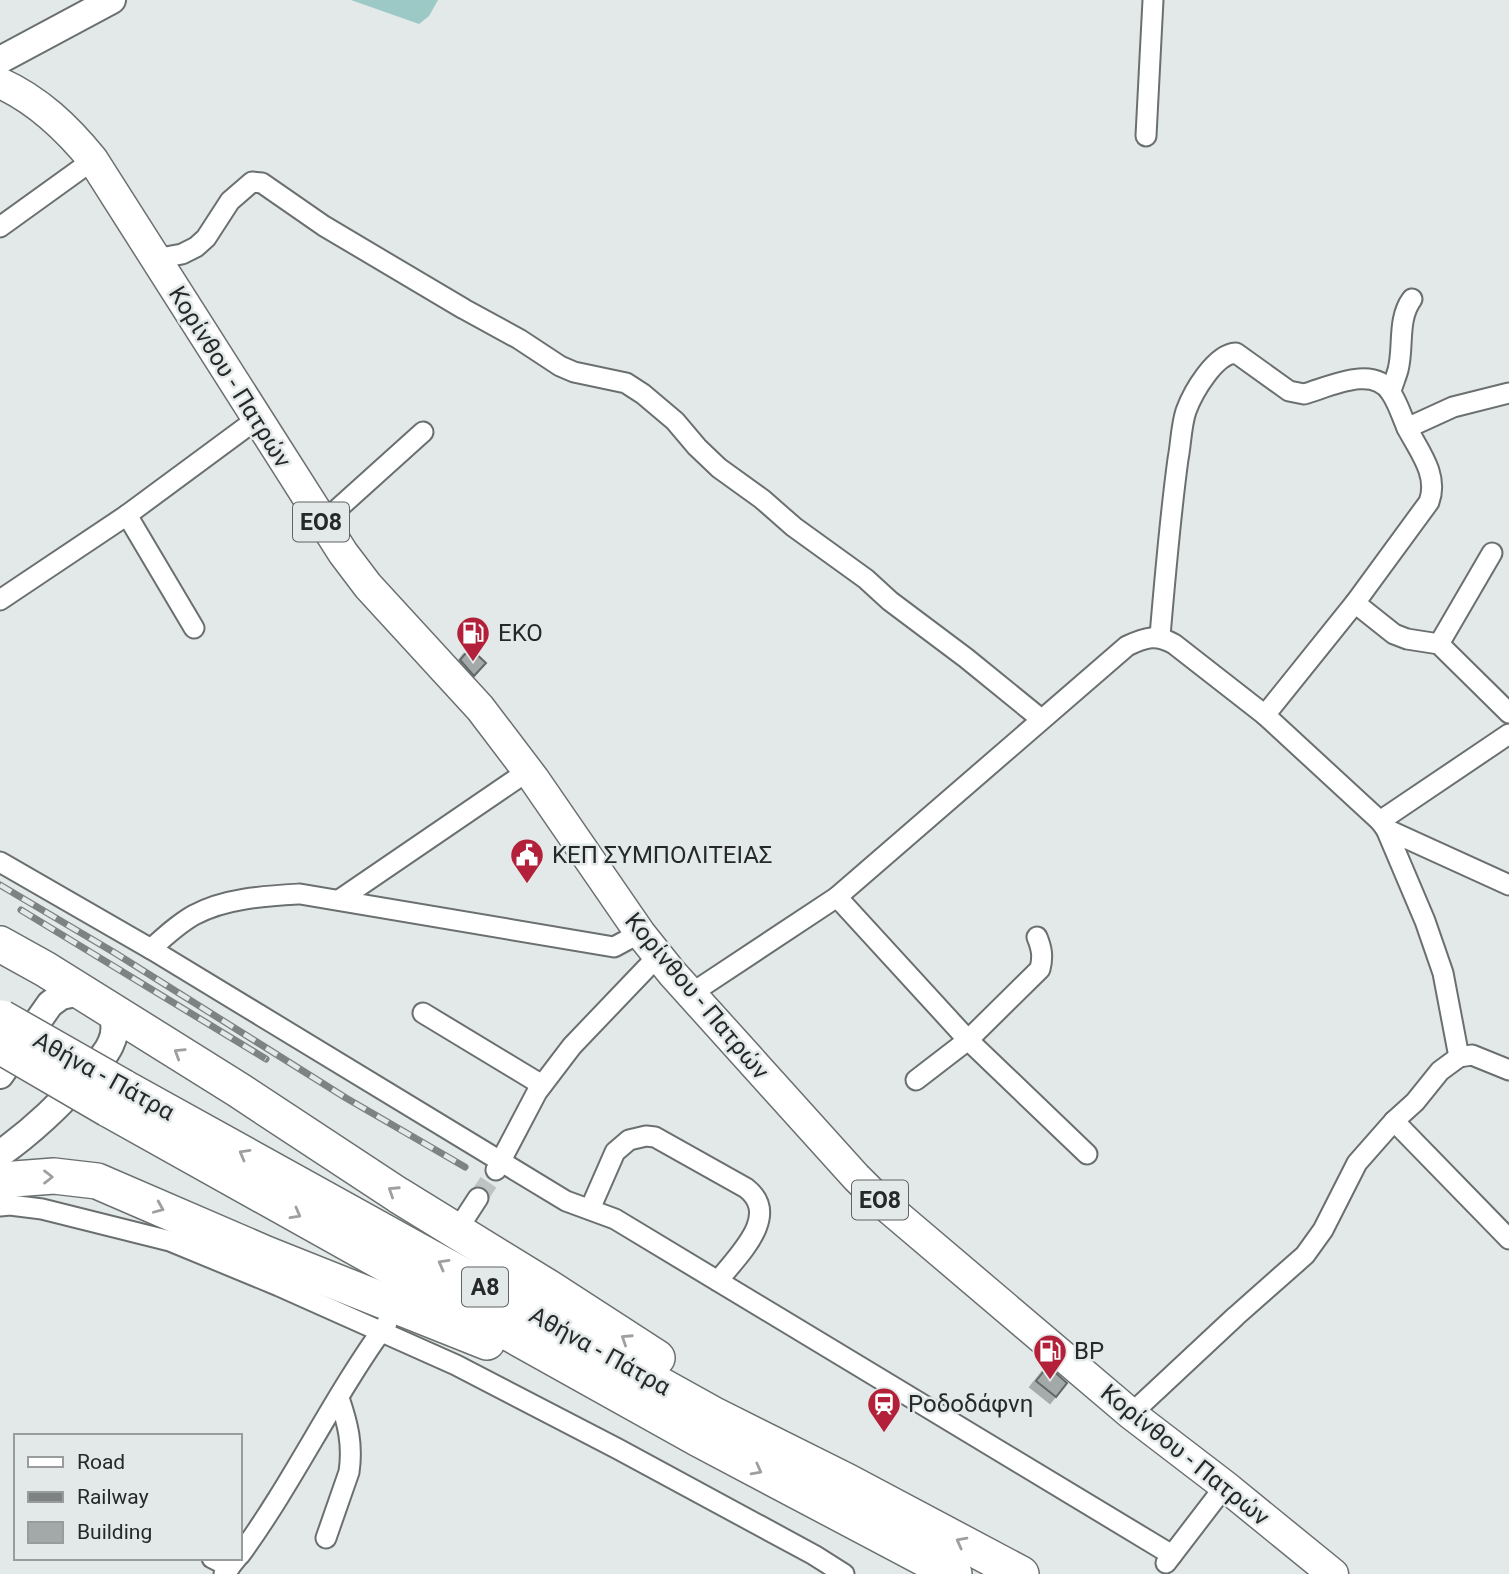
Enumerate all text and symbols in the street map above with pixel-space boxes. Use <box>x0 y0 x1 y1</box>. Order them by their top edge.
street label: Κορίνθου - Πατρών <box>163 281 297 473</box>
road number: ΕΟ8 <box>293 502 349 542</box>
fuel station icon: EKO <box>454 614 492 663</box>
place label: EKO <box>498 619 543 647</box>
public building icon: ΚΕΠ ΣΥΜΠΟΛΙΤΕΙΑΣ <box>508 836 546 885</box>
place label: ΚΕΠ ΣΥΜΠΟΛΙΤΕΙΑΣ <box>552 841 773 869</box>
street label: Κορίνθου - Πατρών <box>619 907 775 1085</box>
street label: Αθήνα - Πάτρα <box>29 1026 180 1126</box>
one-way arrow <box>173 1049 186 1062</box>
one-way arrow <box>239 1149 251 1162</box>
one-way arrow <box>44 1169 54 1185</box>
road number: ΕΟ8 <box>852 1180 908 1219</box>
one-way arrow <box>387 1187 400 1200</box>
one-way arrow <box>152 1200 165 1214</box>
one-way arrow <box>289 1206 301 1219</box>
one-way arrow <box>438 1259 451 1272</box>
road number: Α8 <box>462 1268 508 1306</box>
street label: Αθήνα - Πάτρα <box>525 1301 676 1401</box>
fuel station icon: BP <box>1031 1332 1069 1381</box>
one-way arrow <box>621 1334 634 1347</box>
place label: BP <box>1074 1337 1104 1365</box>
street label: Κορίνθου - Πατρών <box>1095 1378 1275 1532</box>
station icon: Ροδοδάφνη <box>865 1385 903 1434</box>
place label: Ροδοδάφνη <box>908 1390 1033 1418</box>
legend <box>14 1434 242 1560</box>
text: Road <box>77 1450 125 1474</box>
one-way arrow <box>750 1462 762 1476</box>
text: Railway <box>77 1485 149 1509</box>
text: Building <box>77 1520 152 1544</box>
one-way arrow <box>955 1537 968 1550</box>

